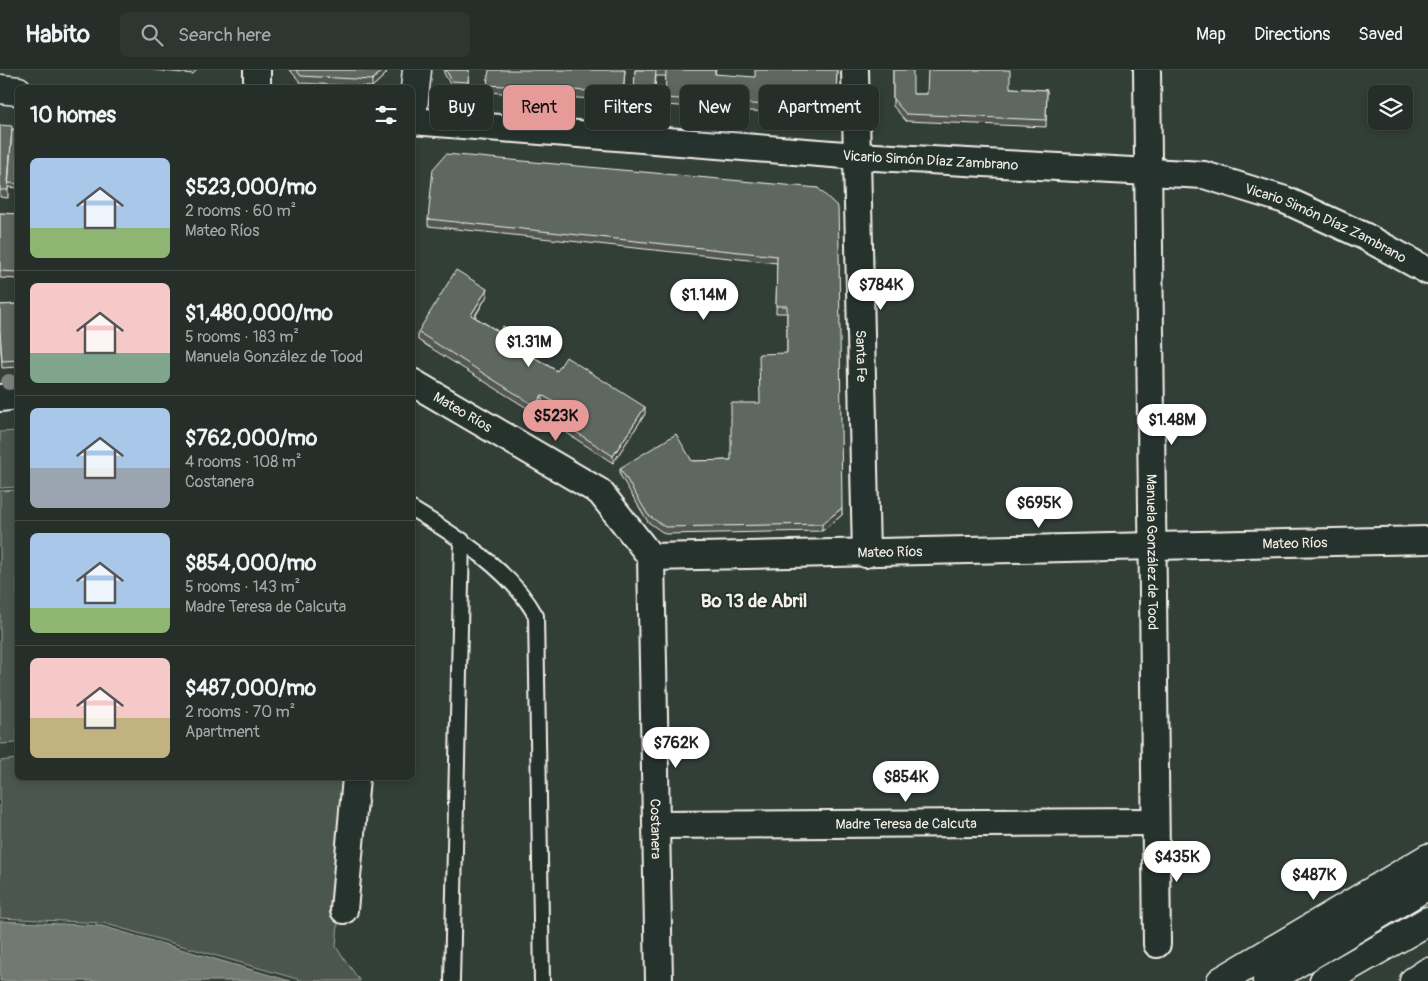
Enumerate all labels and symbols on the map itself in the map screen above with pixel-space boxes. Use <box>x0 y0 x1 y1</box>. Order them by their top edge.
street label: Vicario Simón Díaz Zambrano <box>842 146 1019 173</box>
street label: Vicario Simón Díaz Zambrano <box>1243 180 1410 266</box>
pin: $784K <box>846 268 916 311</box>
pin: $1.14M <box>663 278 745 321</box>
pin: $1.31M <box>488 326 570 368</box>
street label: Santa Fe <box>852 330 871 382</box>
street label: Mateo Ríos <box>431 388 496 436</box>
pin: $523K <box>521 400 591 442</box>
pin: $1.48M <box>1131 404 1213 446</box>
street label: Manuela González de Tood <box>1143 474 1162 630</box>
pin: $695K <box>1004 486 1074 529</box>
street label: Mateo Ríos <box>1262 534 1328 552</box>
street label: Mateo Ríos <box>857 543 923 561</box>
district label: Bº 13 de Abril <box>701 589 807 613</box>
pin: $762K <box>641 726 711 769</box>
pin: $854K <box>871 760 941 803</box>
street label: Costanera <box>647 799 665 859</box>
street label: Madre Teresa de Calcuta <box>835 815 977 832</box>
pin: $435K <box>1142 840 1212 883</box>
pin: $487K <box>1279 858 1349 901</box>

